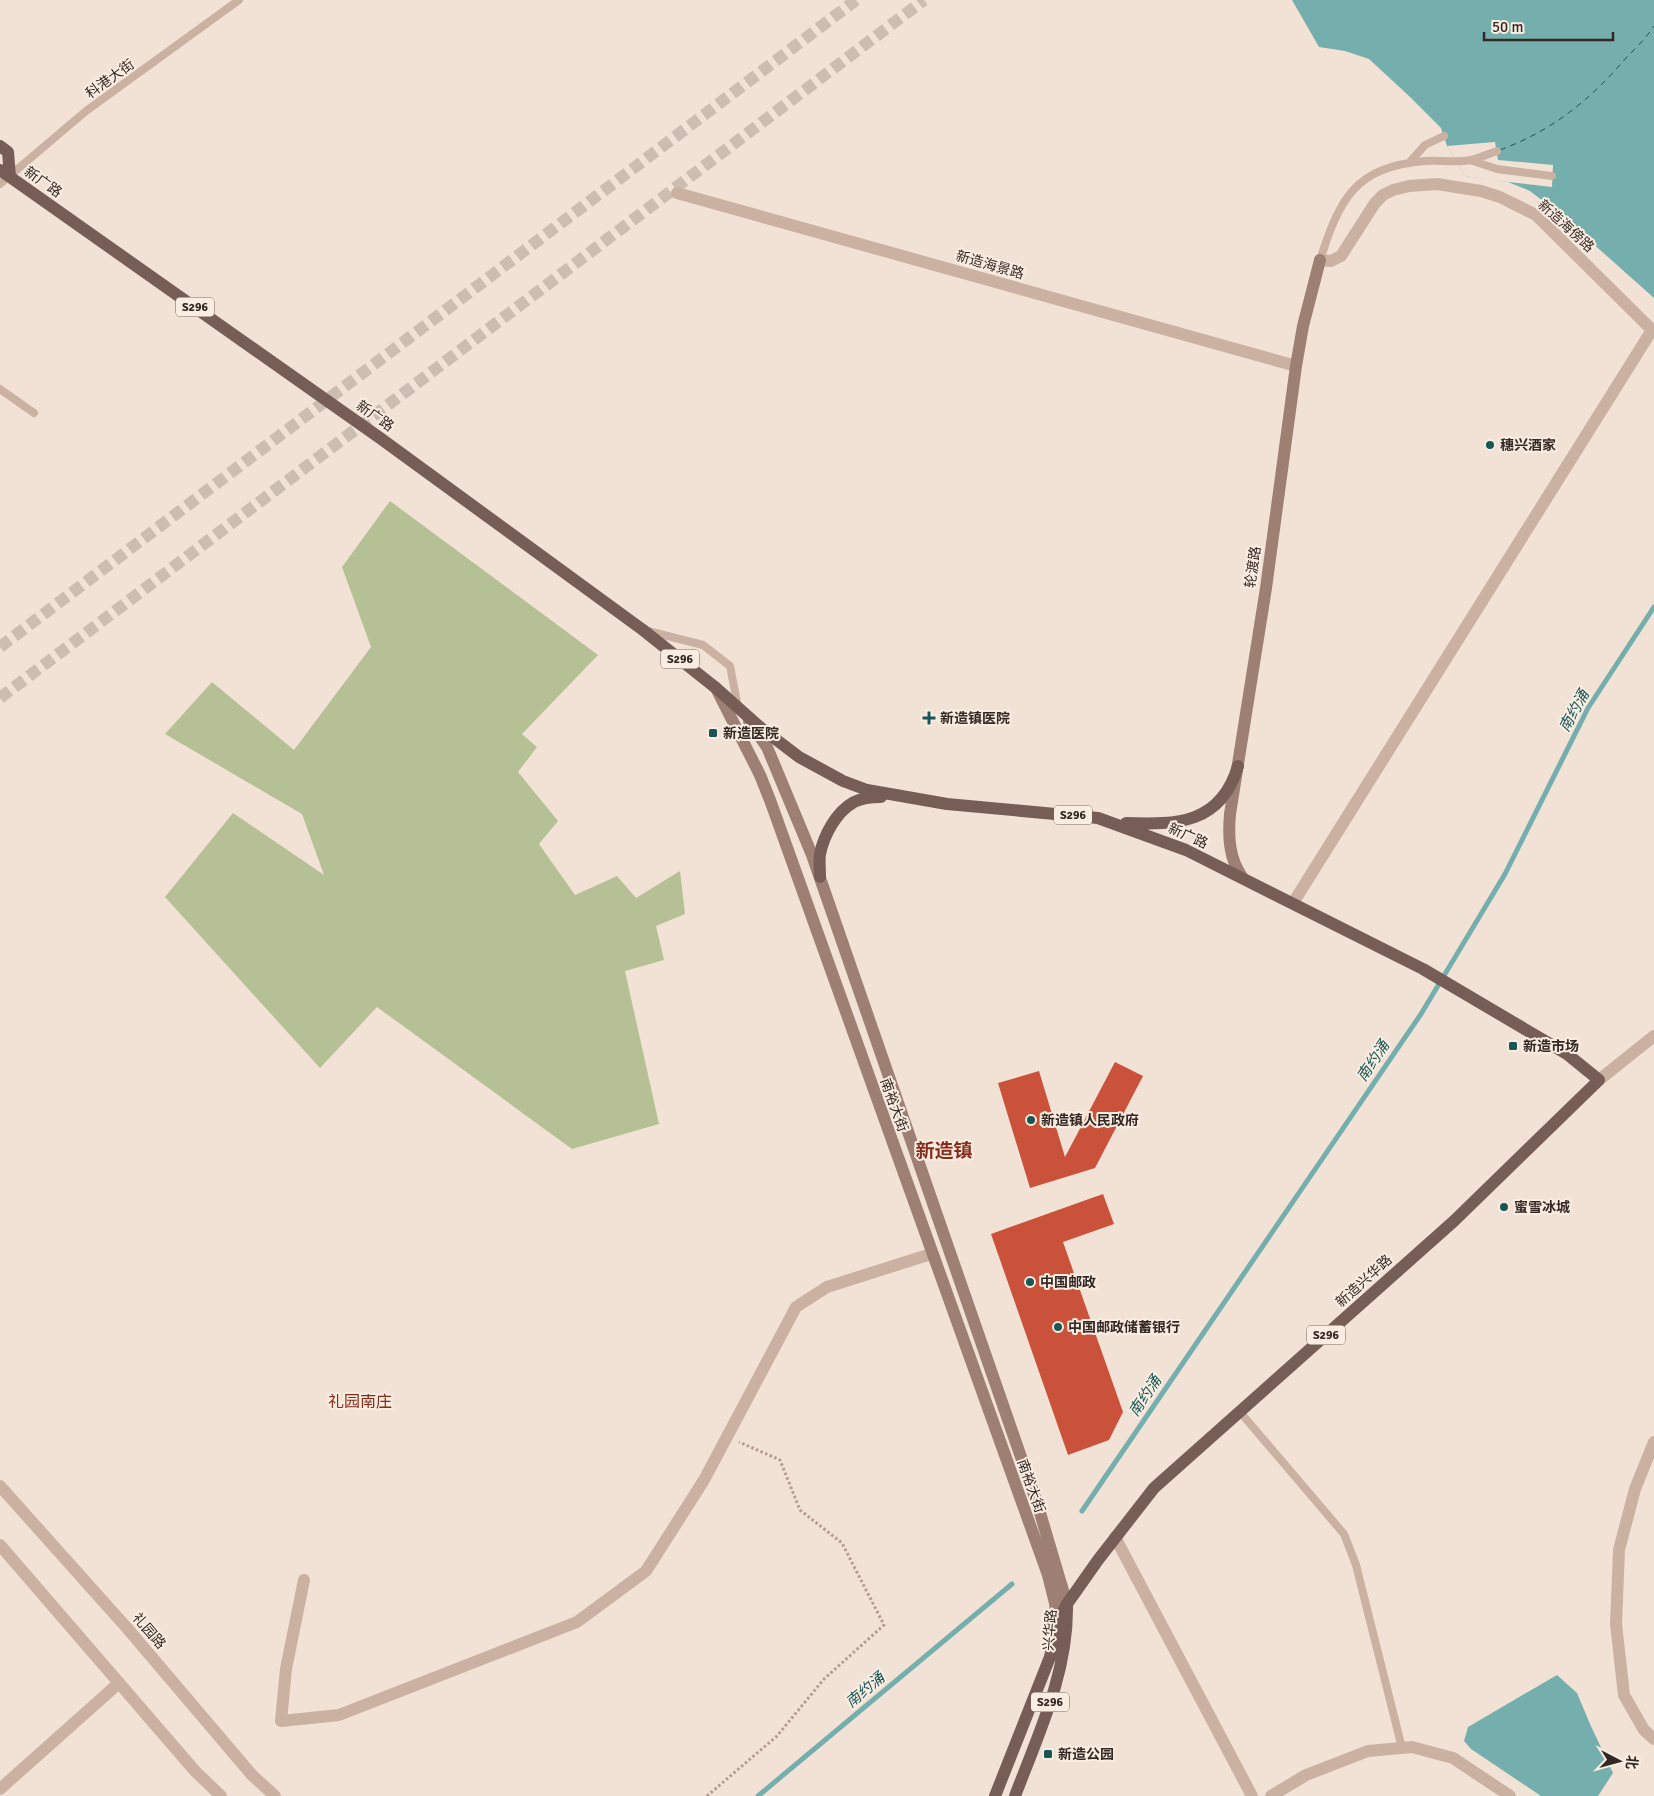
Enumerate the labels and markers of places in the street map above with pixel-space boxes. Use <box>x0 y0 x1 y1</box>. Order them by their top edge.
place label: 穗兴酒家 <box>1500 437 1556 454</box>
marker: 穗兴酒家 <box>1484 439 1496 451</box>
place label: 新造镇医院 <box>940 710 1010 727</box>
marker: 新造镇医院 <box>922 711 936 725</box>
place label: 新造医院 <box>723 725 779 742</box>
marker: 新造医院 <box>707 727 719 739</box>
place label: 新造市场 <box>1523 1038 1579 1055</box>
marker: 新造市场 <box>1507 1040 1519 1052</box>
place label: 新造镇人民政府 <box>1041 1112 1139 1129</box>
marker: 新造镇人民政府 <box>1025 1114 1037 1126</box>
place label: 蜜雪冰城 <box>1514 1199 1570 1216</box>
marker: 蜜雪冰城 <box>1498 1201 1510 1213</box>
place label: 中国邮政 <box>1040 1274 1096 1291</box>
marker: 中国邮政 <box>1024 1276 1036 1288</box>
place label: 中国邮政储蓄银行 <box>1068 1319 1180 1336</box>
marker: 中国邮政储蓄银行 <box>1052 1321 1064 1333</box>
place label: 新造公园 <box>1058 1746 1114 1763</box>
marker: 新造公园 <box>1042 1748 1054 1760</box>

